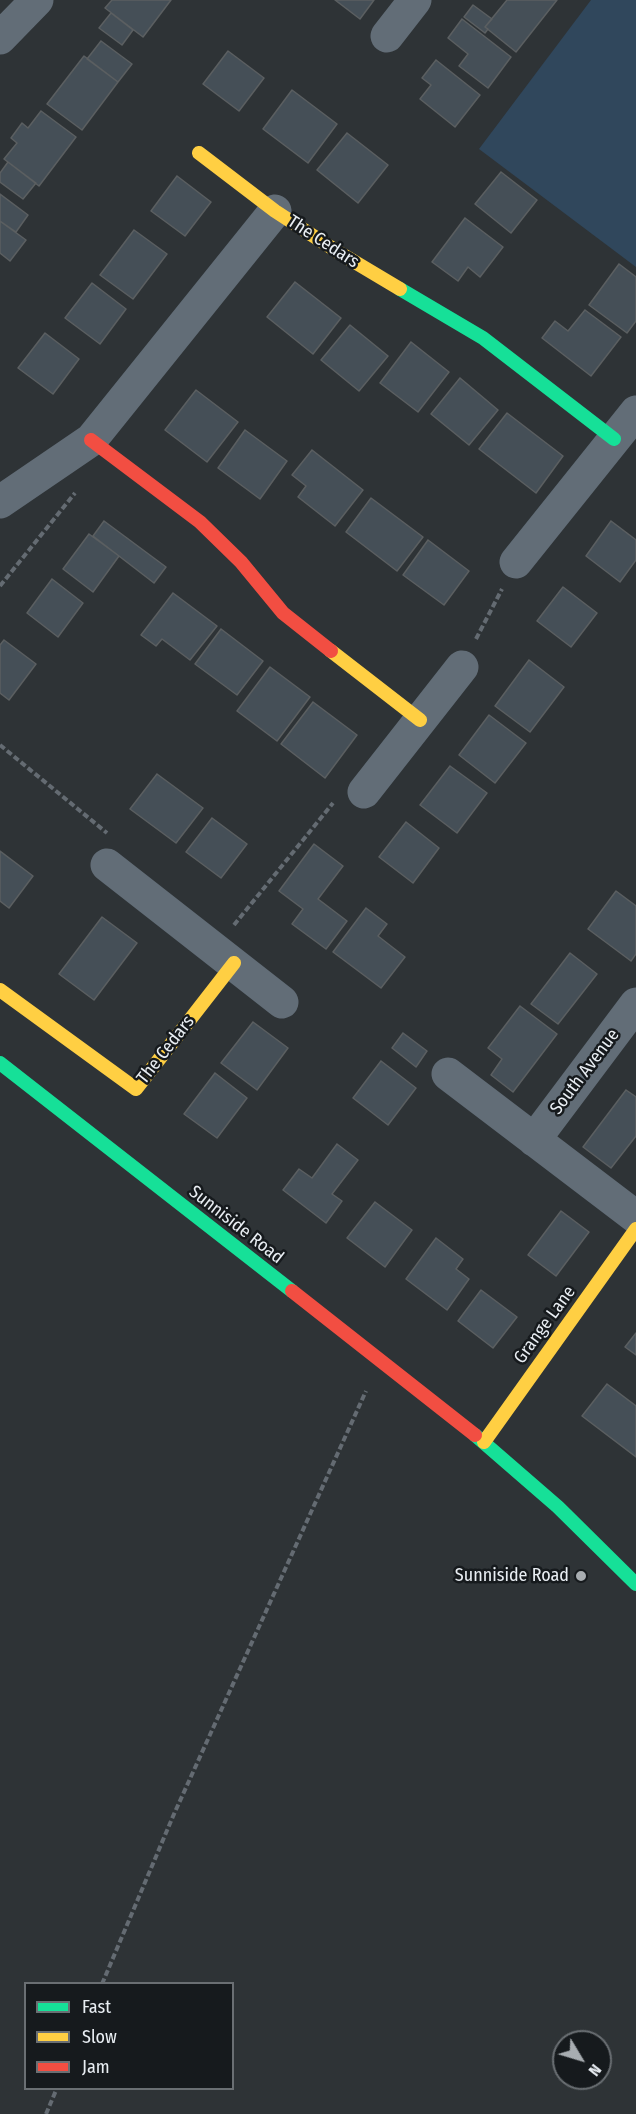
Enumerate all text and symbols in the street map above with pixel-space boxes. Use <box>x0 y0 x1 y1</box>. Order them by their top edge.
street label: The Cedars <box>283 211 363 273</box>
street label: The Cedars <box>133 1012 199 1088</box>
street label: South Avenue <box>546 1025 624 1119</box>
street label: Sunniside Road <box>184 1181 288 1269</box>
street label: Grange Lane <box>510 1282 580 1368</box>
place label: Sunniside Road <box>455 1565 569 1587</box>
marker: Sunniside Road <box>574 1569 588 1583</box>
legend <box>24 1982 234 2090</box>
text: Fast <box>82 1996 111 2018</box>
text: Slow <box>82 2026 117 2048</box>
north arrow <box>552 2030 612 2090</box>
text: Jam <box>82 2056 110 2078</box>
text: N <box>585 2061 605 2080</box>

